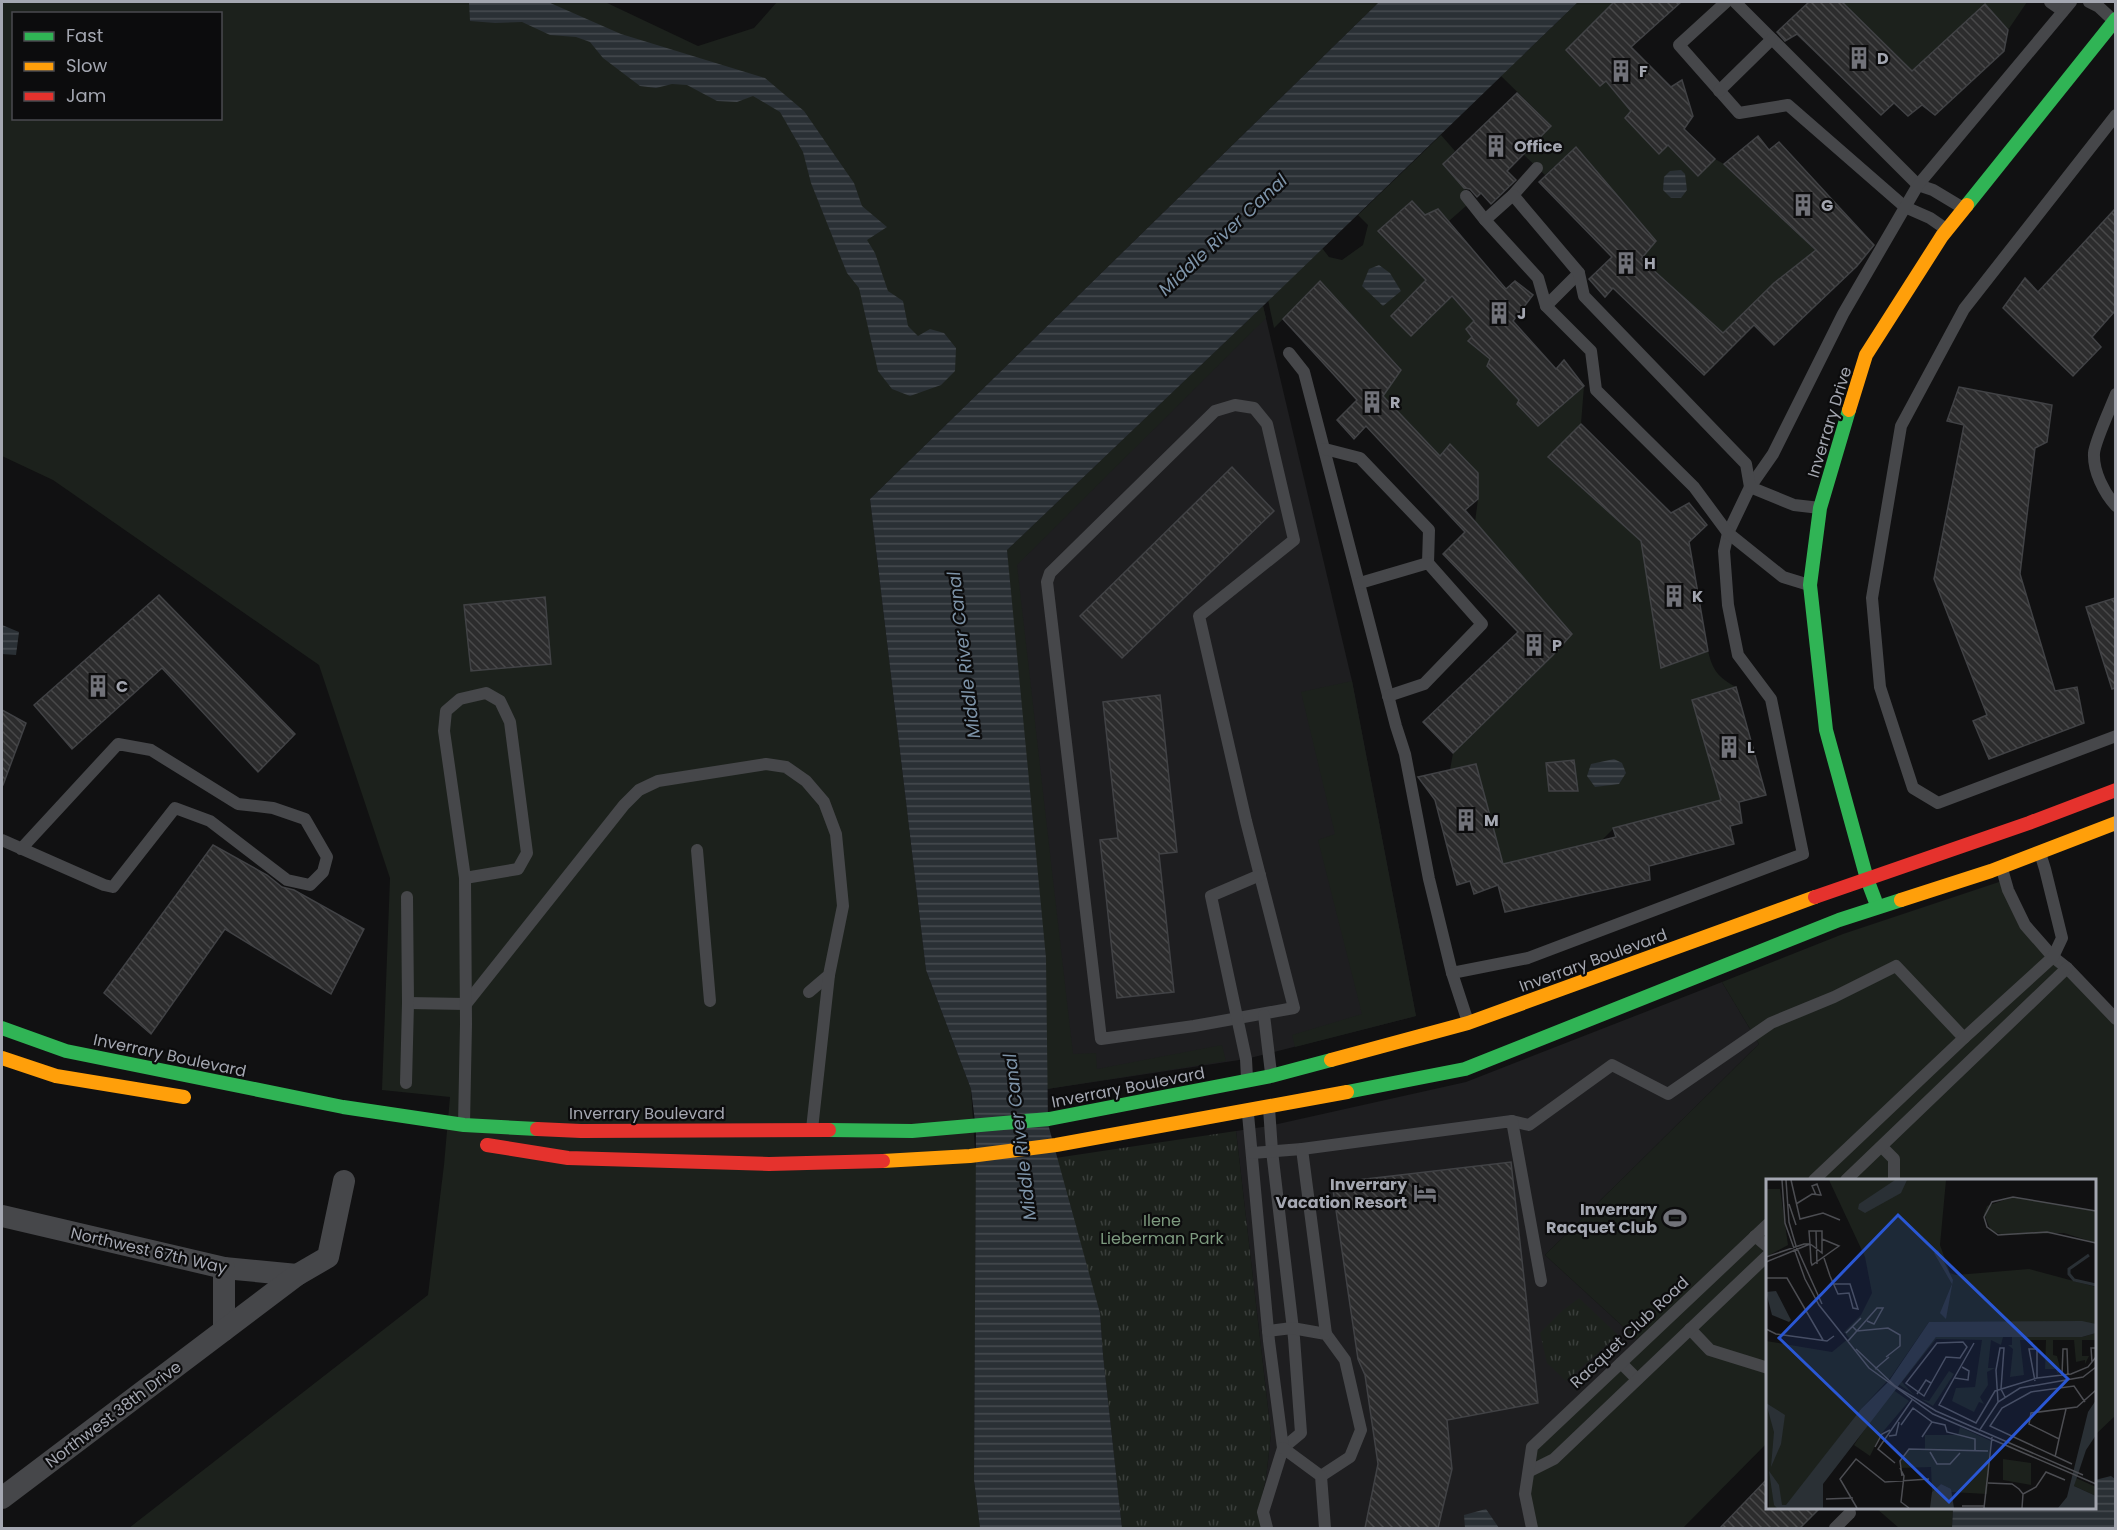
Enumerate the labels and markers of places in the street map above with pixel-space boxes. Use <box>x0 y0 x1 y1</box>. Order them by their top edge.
building icon: D <box>1846 45 1872 71</box>
place label: D <box>1877 47 1889 70</box>
building icon: F <box>1608 58 1634 84</box>
place label: F <box>1639 60 1648 83</box>
building icon: Office <box>1483 133 1509 159</box>
place label: Office <box>1514 135 1562 158</box>
building icon: G <box>1790 192 1816 218</box>
place label: G <box>1821 194 1833 217</box>
building icon: H <box>1613 250 1639 276</box>
place label: H <box>1644 252 1656 275</box>
building icon: J <box>1486 300 1512 326</box>
place label: J <box>1517 302 1526 325</box>
building icon: R <box>1359 389 1385 415</box>
place label: R <box>1390 391 1400 414</box>
building icon: K <box>1661 583 1687 609</box>
place label: K <box>1692 585 1703 608</box>
building icon: P <box>1521 632 1547 658</box>
place label: P <box>1552 634 1562 657</box>
building icon: C <box>85 673 111 699</box>
place label: C <box>116 675 128 698</box>
building icon: L <box>1716 734 1742 760</box>
place label: L <box>1747 736 1755 759</box>
building icon: M <box>1453 807 1479 833</box>
place label: M <box>1484 809 1499 832</box>
place label: Inverrary Vacation Resort <box>1276 1173 1408 1214</box>
hotel icon: Inverrary Vacation Resort <box>1412 1180 1438 1206</box>
place label: Inverrary Racquet Club <box>1546 1198 1658 1239</box>
sports icon: Inverrary Racquet Club <box>1662 1205 1688 1231</box>

